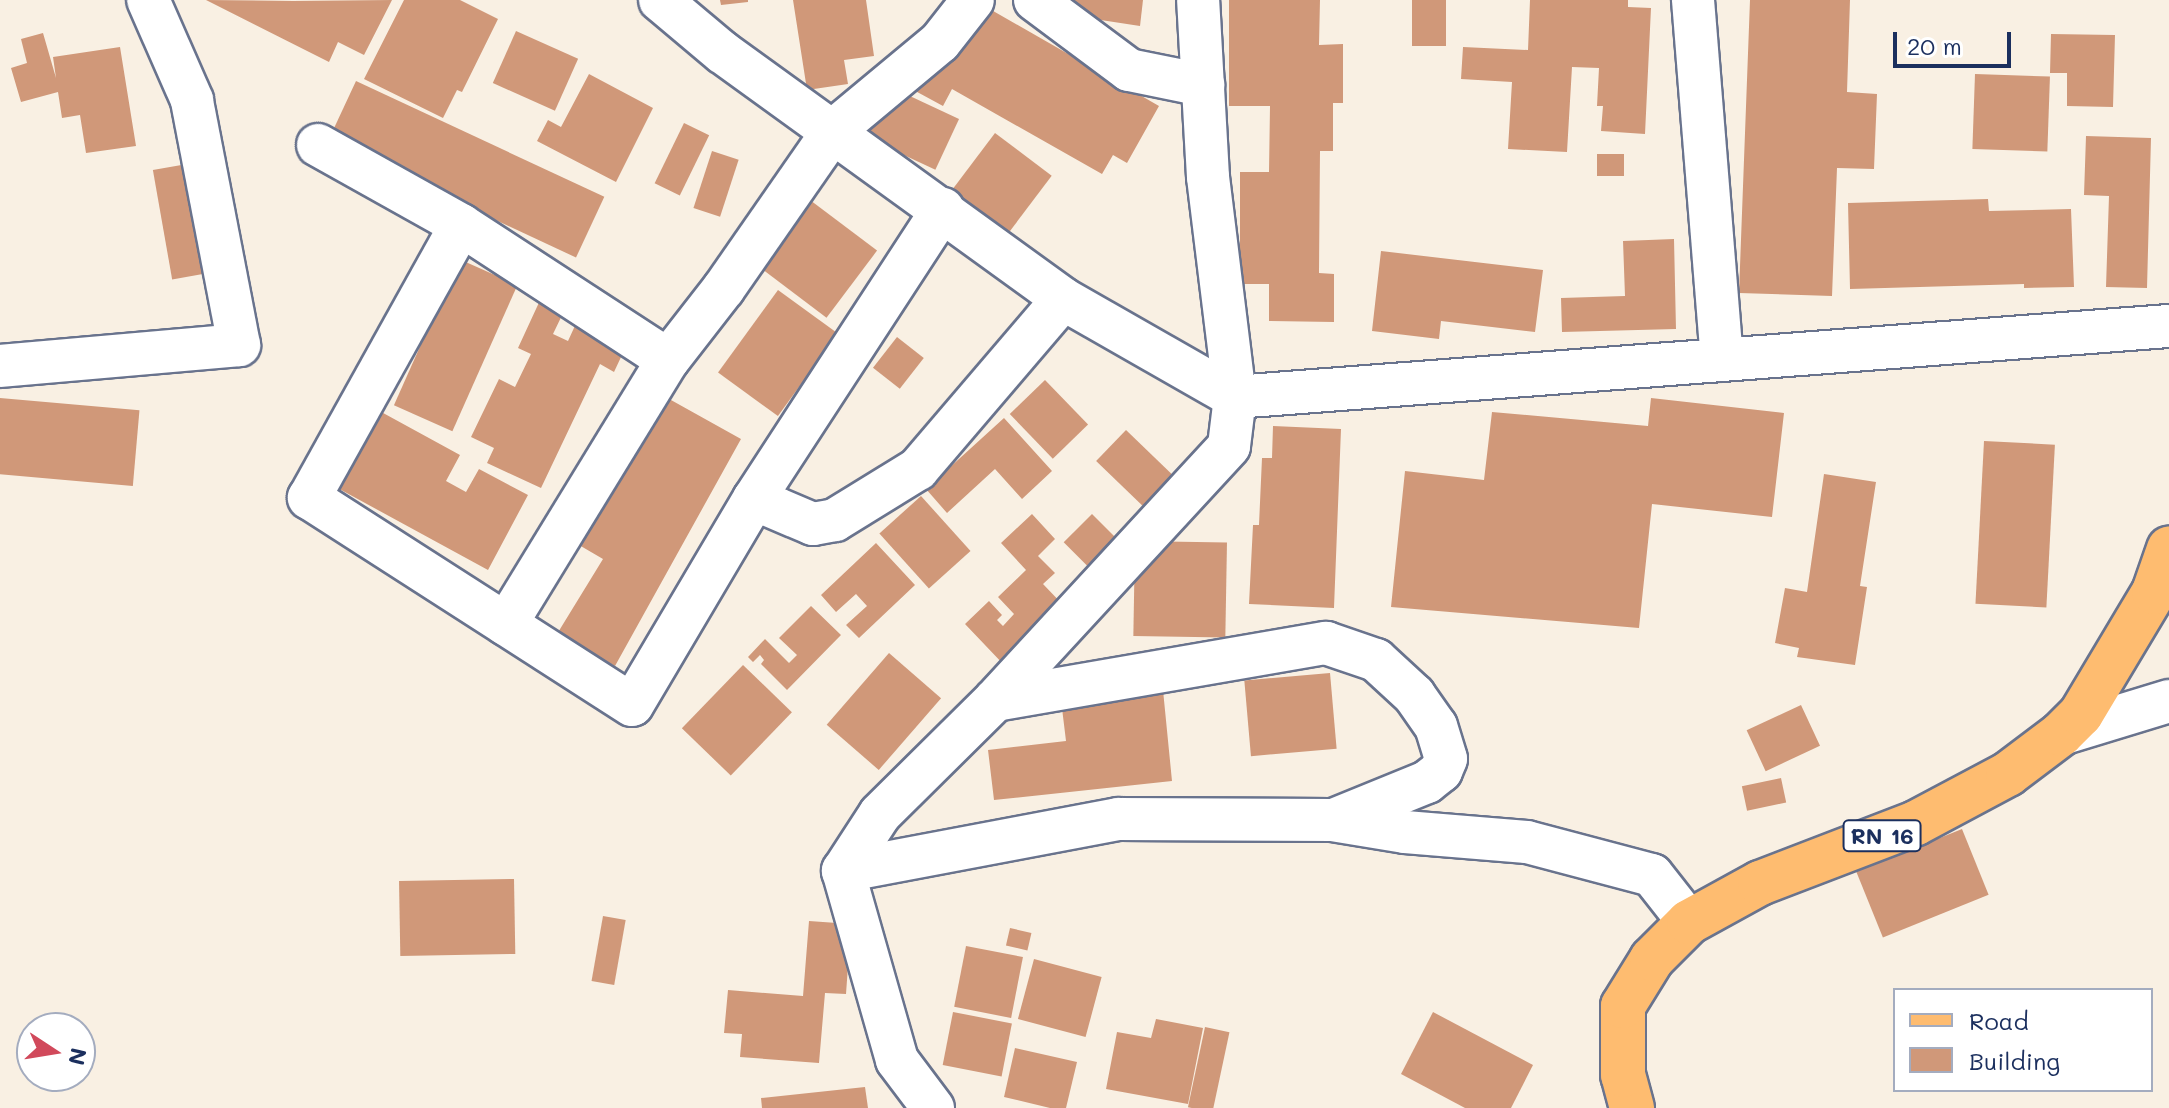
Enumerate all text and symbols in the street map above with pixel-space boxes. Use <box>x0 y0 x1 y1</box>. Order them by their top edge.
scale bar <box>1897 16 2015 66</box>
text: 20 m <box>1907 30 1962 61</box>
road number: RN 16 <box>1842 818 1922 854</box>
legend <box>1893 988 2153 1092</box>
text: Road <box>1969 1005 2029 1036</box>
north arrow <box>16 1012 96 1092</box>
text: N <box>62 1045 94 1068</box>
text: Building <box>1969 1045 2060 1076</box>

